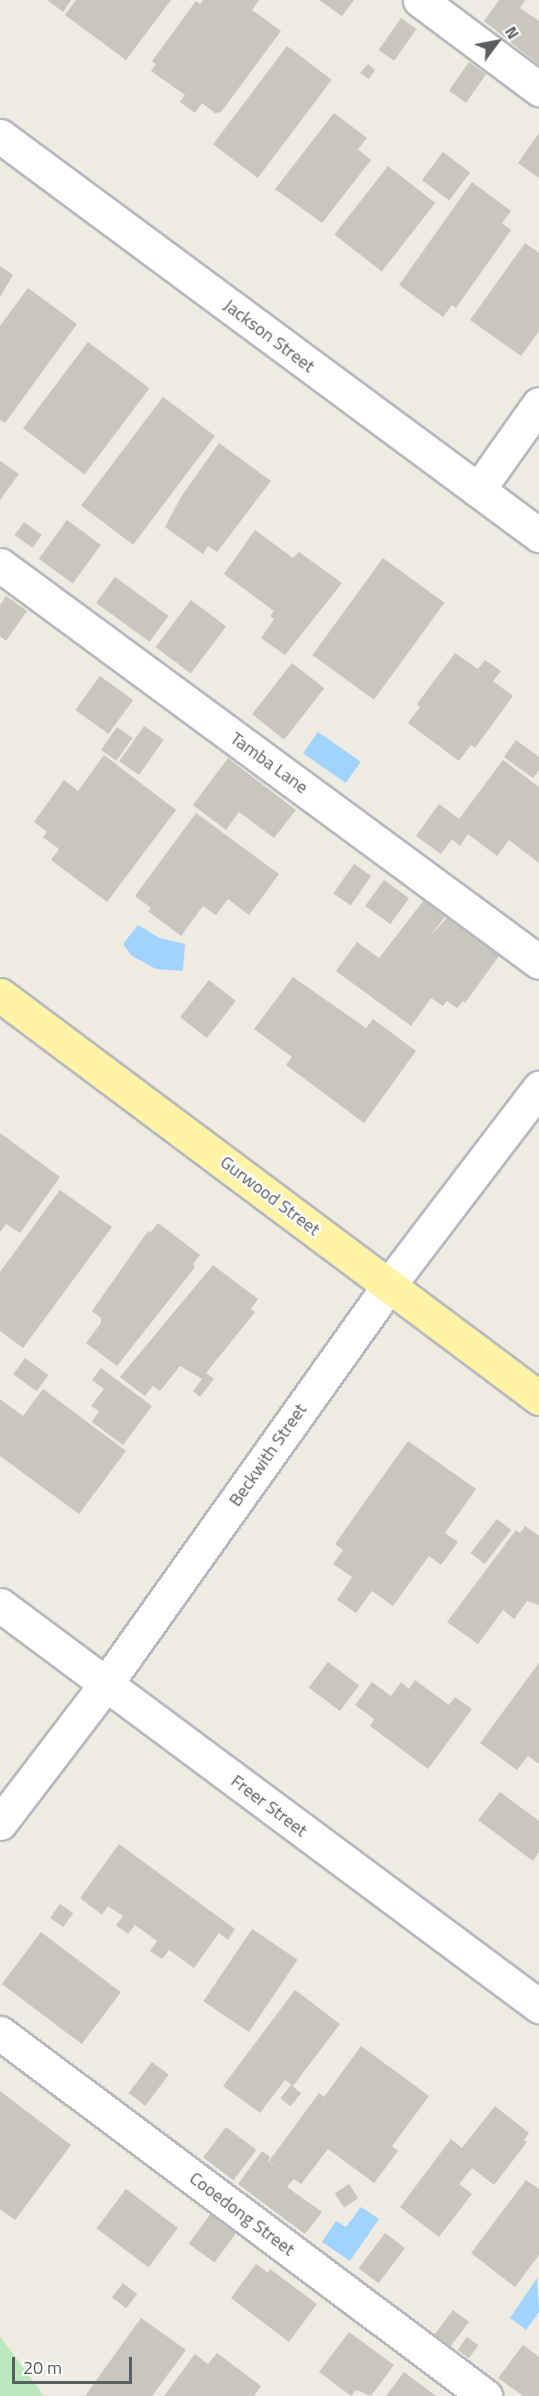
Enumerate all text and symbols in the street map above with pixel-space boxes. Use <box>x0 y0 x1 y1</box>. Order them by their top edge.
north arrow <box>467 12 527 72</box>
text: N <box>499 21 525 44</box>
street label: Jackson Street <box>219 295 319 377</box>
street label: Tamba Lane <box>226 728 312 798</box>
street label: Gurwood Street <box>216 1151 324 1241</box>
street label: Beckwith Street <box>225 1399 311 1511</box>
street label: Freer Street <box>227 1770 311 1842</box>
street label: Cooedong Street <box>185 2167 299 2261</box>
scale bar <box>15 2345 135 2383</box>
text: 20 m <box>23 2354 62 2381</box>

